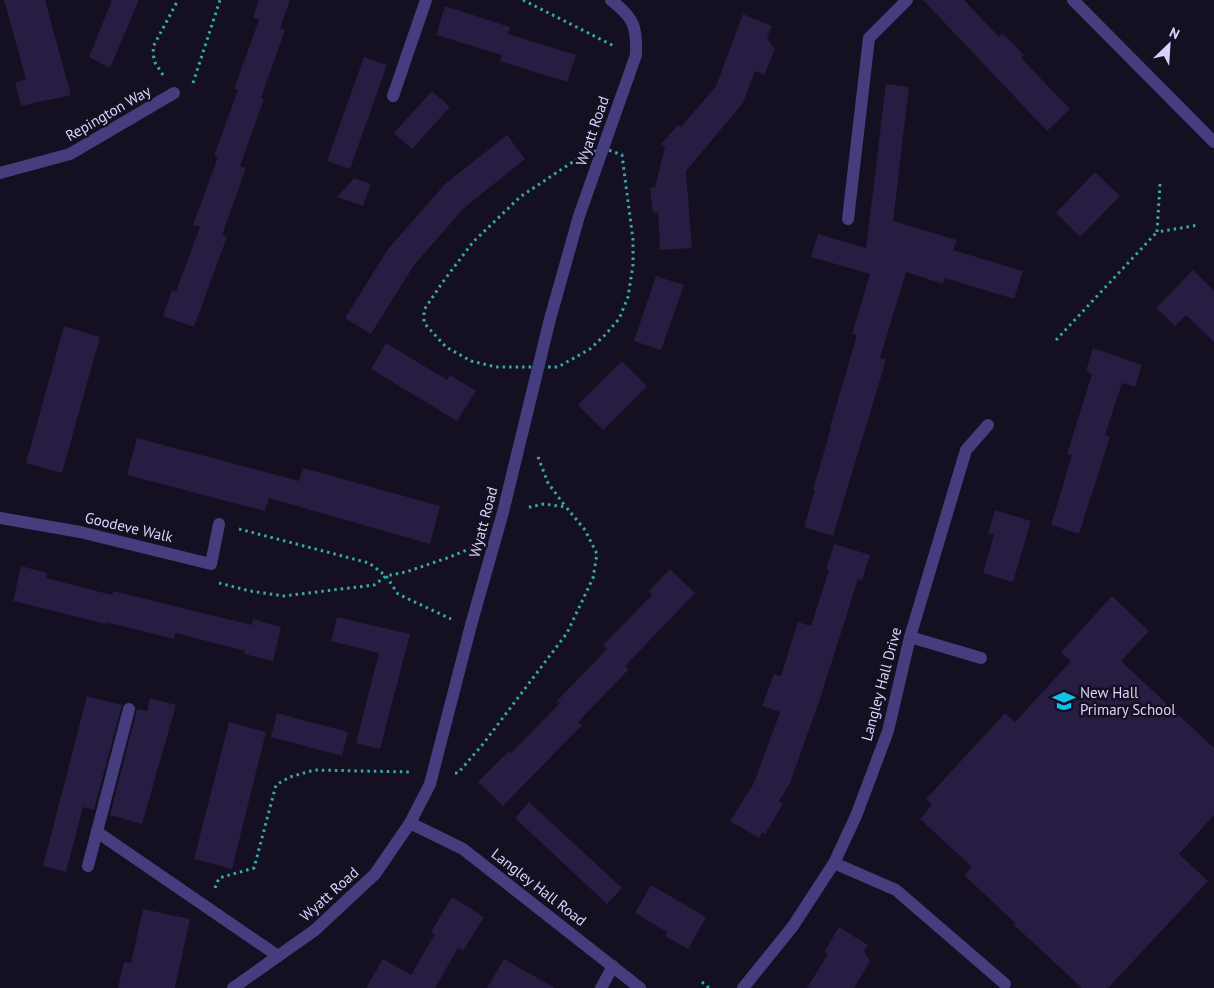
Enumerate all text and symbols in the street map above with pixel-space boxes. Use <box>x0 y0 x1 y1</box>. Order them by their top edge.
north arrow <box>1144 20 1194 70</box>
text: N <box>1167 23 1182 43</box>
street label: Repington Way <box>62 81 154 145</box>
street label: Wyatt Road <box>571 94 613 168</box>
street label: Wyatt Road <box>464 485 502 559</box>
street label: Goodeve Walk <box>83 508 176 547</box>
street label: Langley Hall Drive <box>857 625 905 743</box>
place label: New Hall Primary School <box>1080 683 1176 719</box>
school or university icon: New Hall Primary School <box>1051 688 1077 714</box>
street label: Langley Hall Road <box>488 844 590 930</box>
street label: Wyatt Road <box>296 863 362 925</box>

